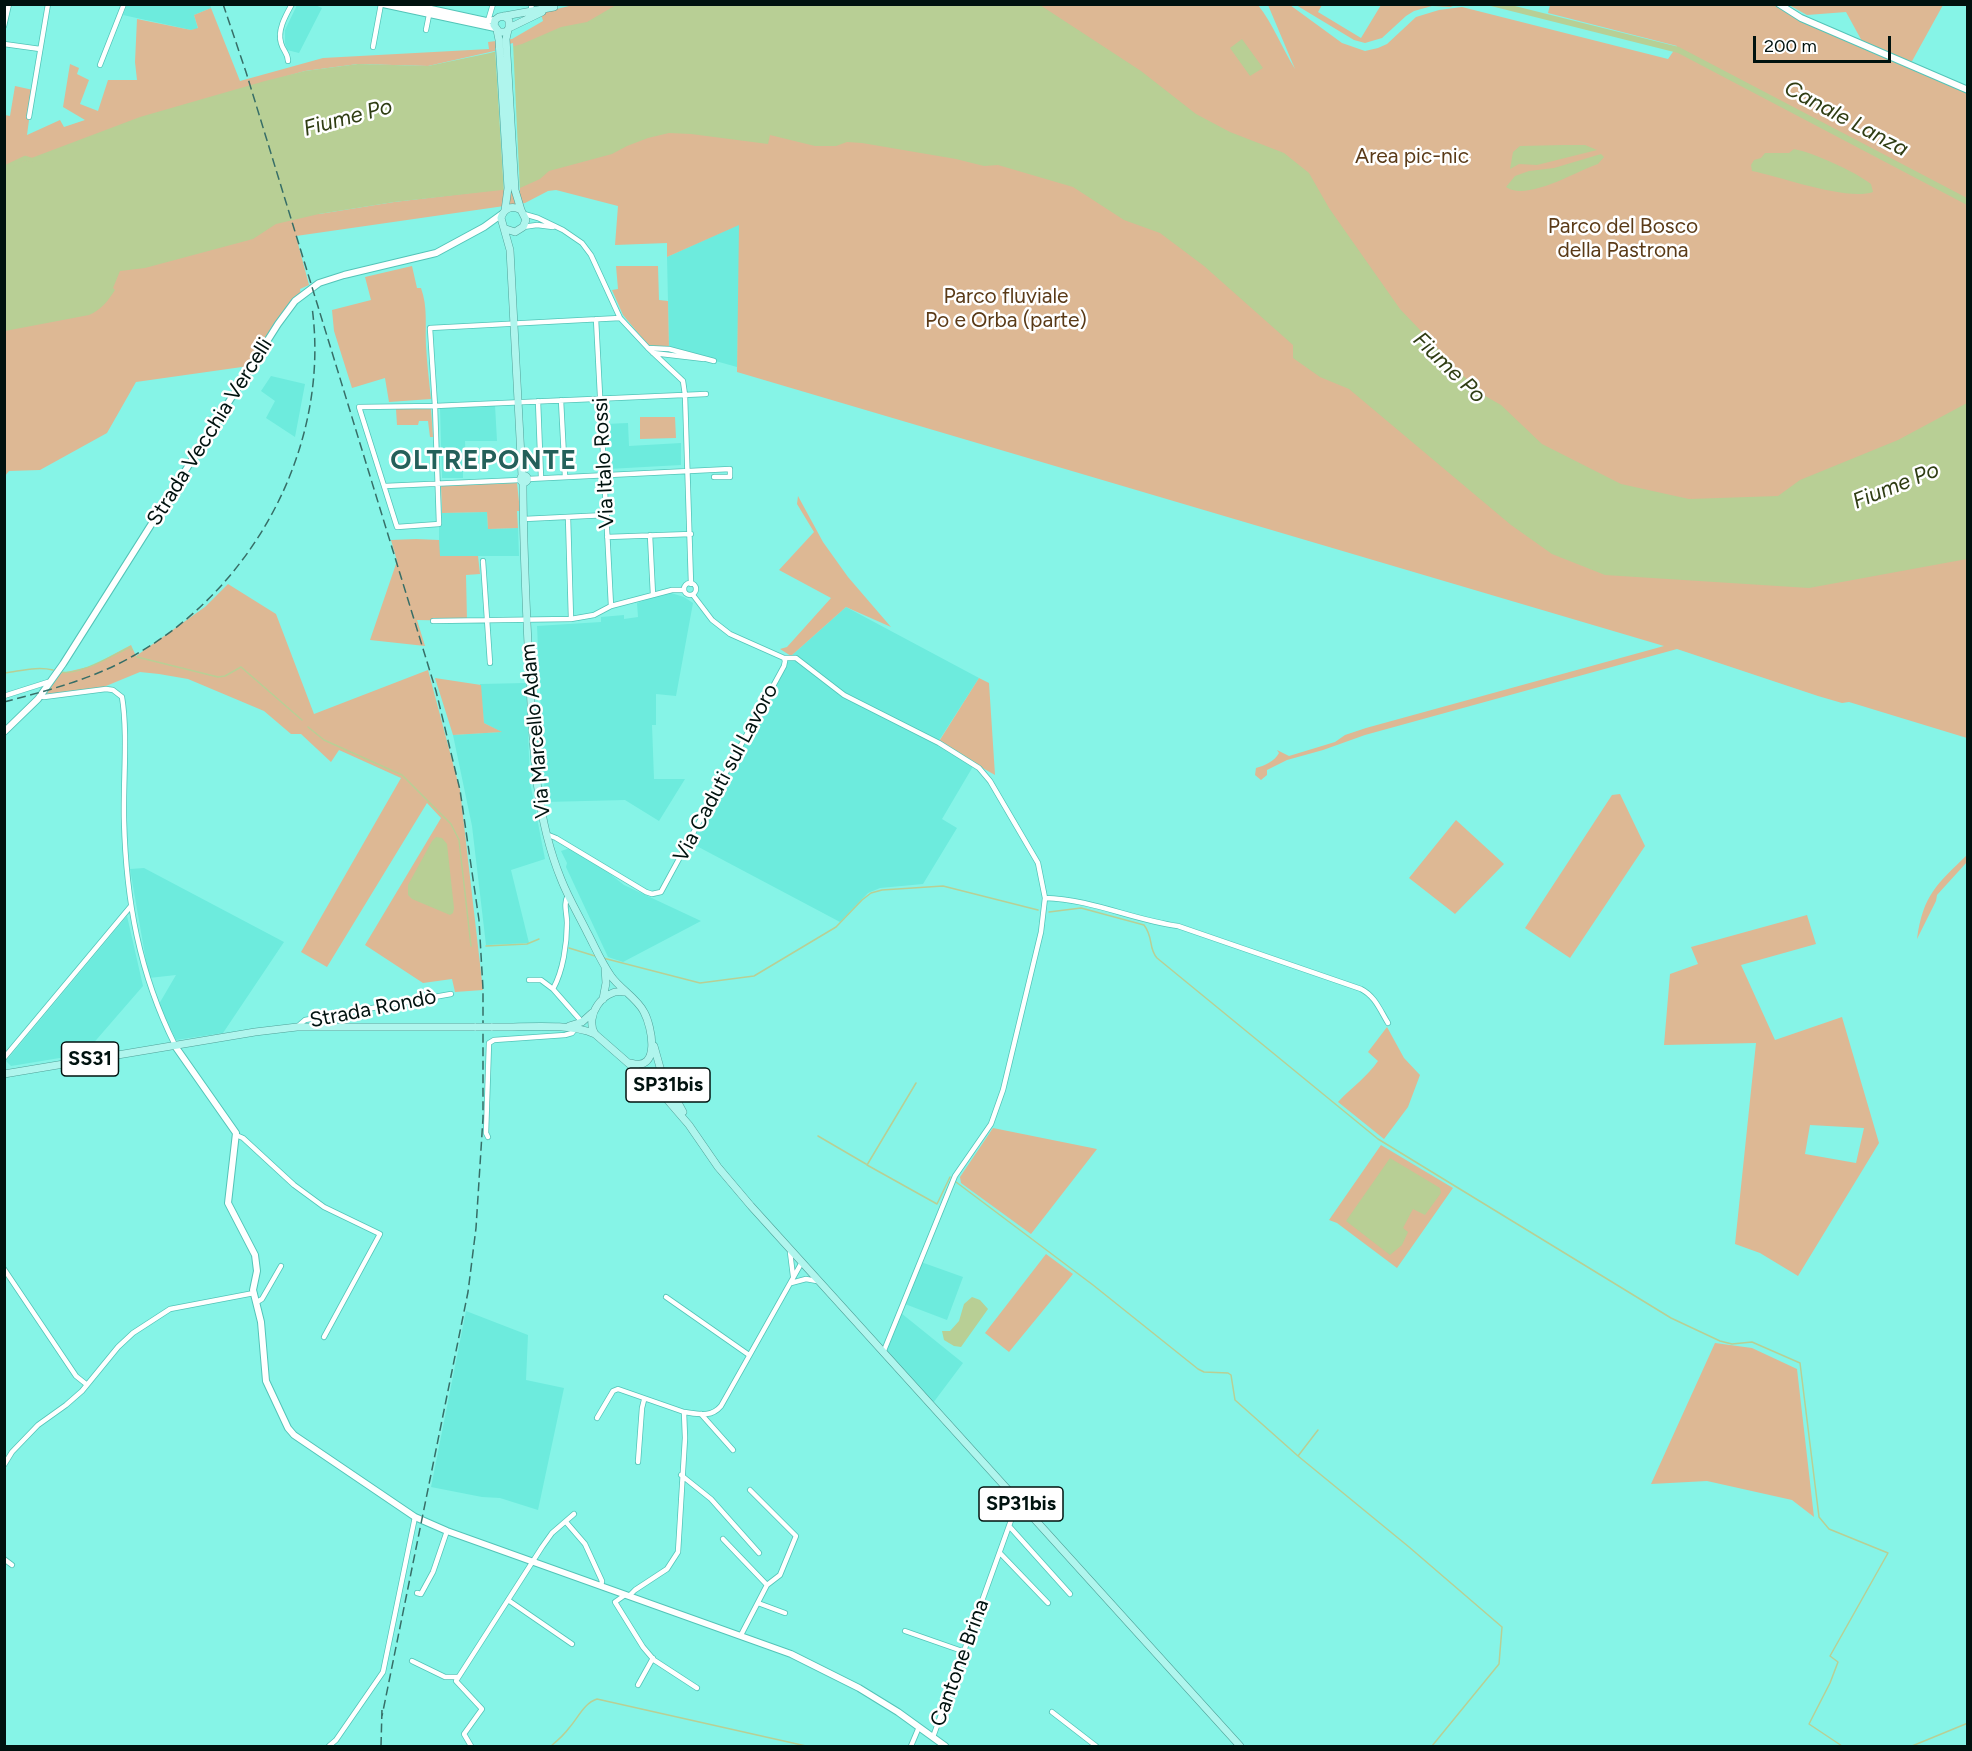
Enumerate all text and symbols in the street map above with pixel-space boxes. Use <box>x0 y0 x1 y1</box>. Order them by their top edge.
scale bar <box>1756 24 1894 62</box>
text: 200 m <box>1764 35 1817 57</box>
water label: Canale Lanza <box>1779 75 1913 163</box>
water label: Fiume Po <box>301 94 395 142</box>
park label: Area pic-nic <box>1355 144 1469 170</box>
park label: Parco del Bosco della Pastrona <box>1548 214 1698 264</box>
park label: Parco fluviale Po e Orba (parte) <box>925 284 1087 334</box>
water label: Fiume Po <box>1407 327 1491 409</box>
street label: Strada Vecchia Vercelli <box>142 334 278 530</box>
street label: Via Italo Rossi <box>588 397 620 529</box>
district label: OLTREPONTE <box>390 445 578 477</box>
water label: Fiume Po <box>1849 457 1943 515</box>
street label: Via Marcello Adam <box>516 643 556 819</box>
street label: Via Caduti sul Lavoro <box>668 680 784 866</box>
street label: Strada Rondò <box>308 984 438 1034</box>
road number: SS31 <box>62 1042 118 1076</box>
road number: SP31bis <box>626 1068 710 1102</box>
road number: SP31bis <box>979 1487 1063 1521</box>
street label: Cantone Brina <box>925 1596 995 1730</box>

